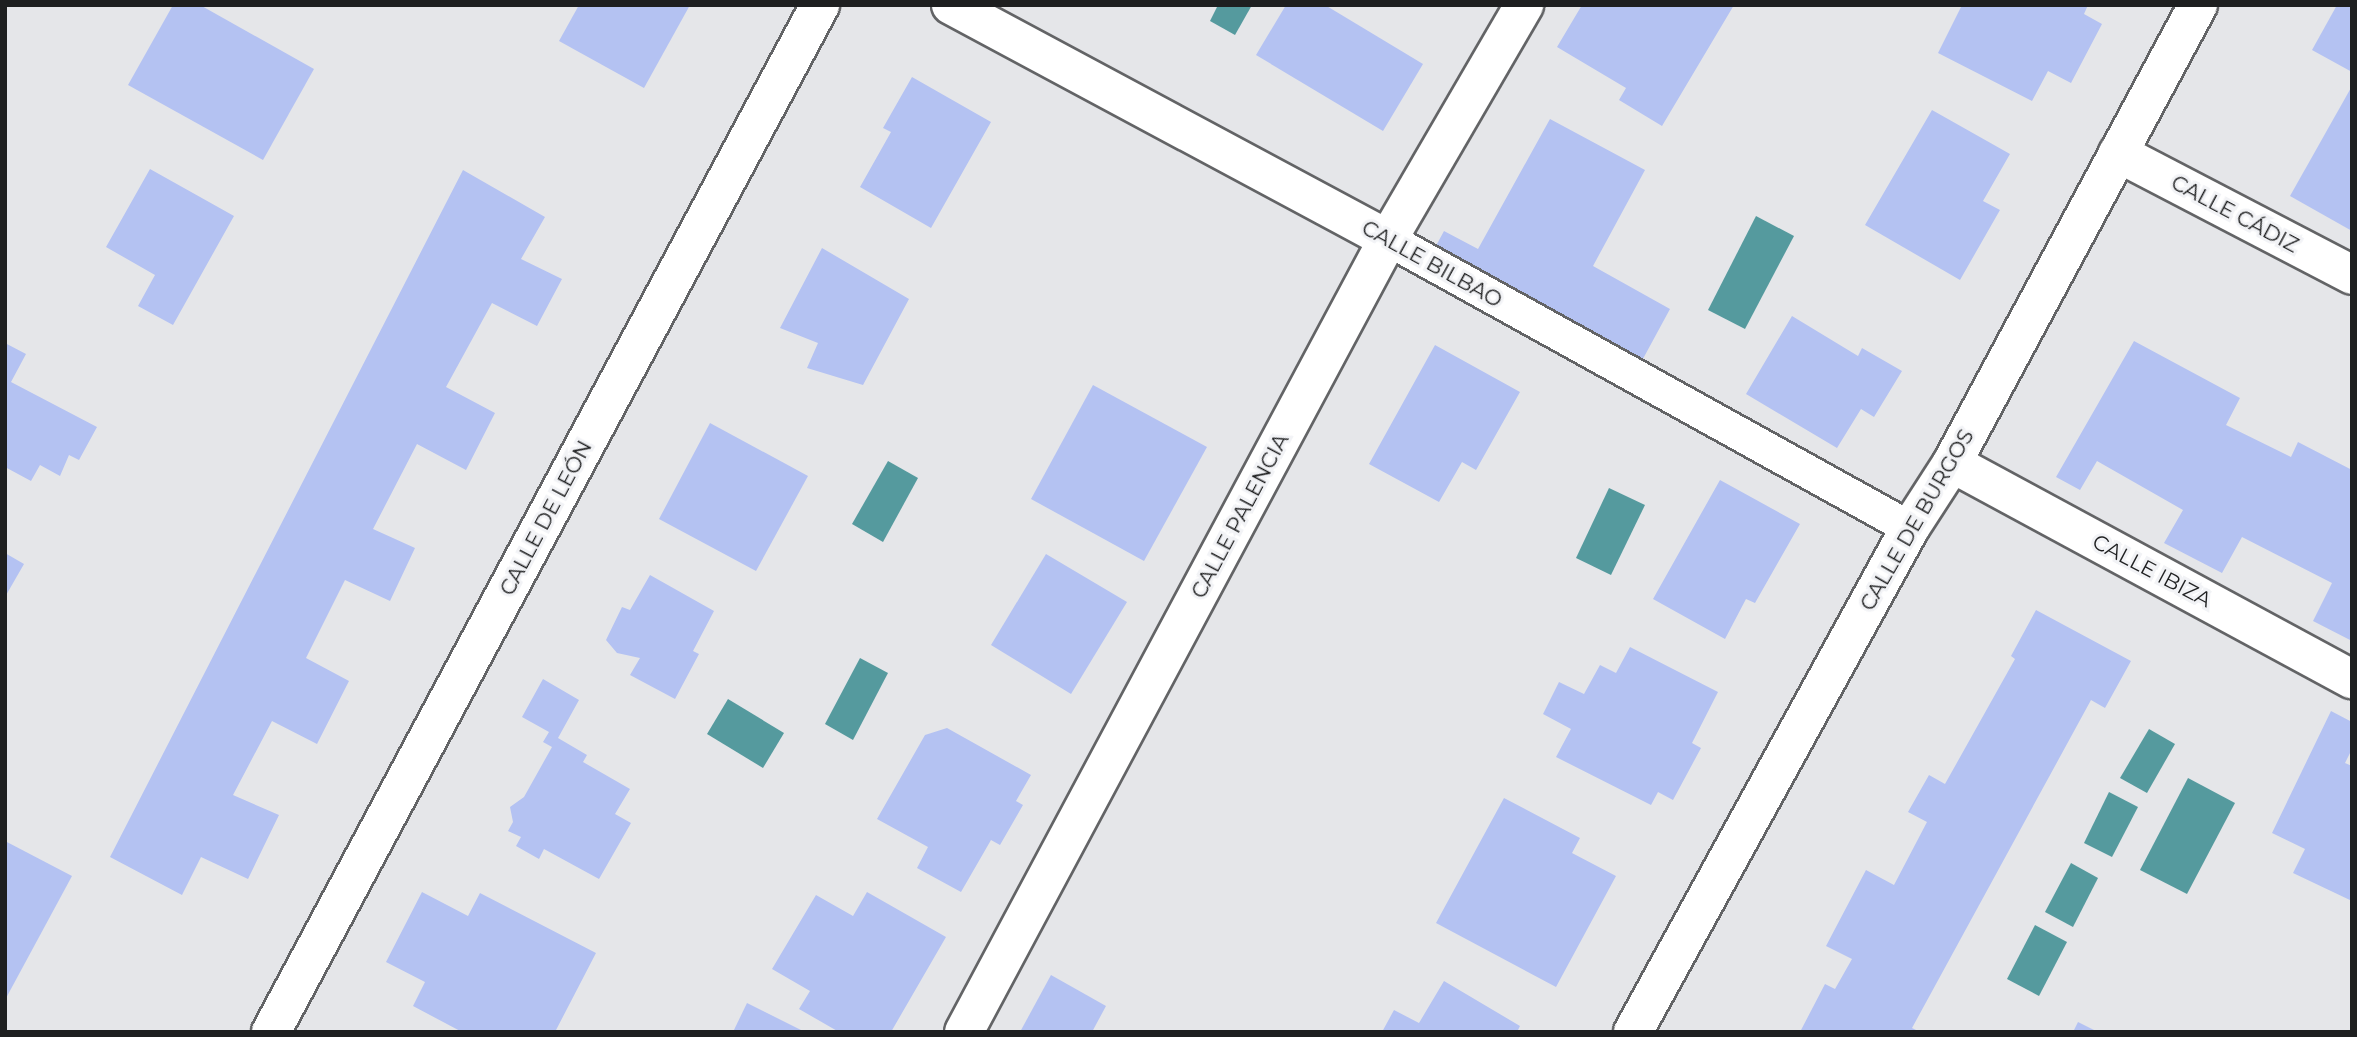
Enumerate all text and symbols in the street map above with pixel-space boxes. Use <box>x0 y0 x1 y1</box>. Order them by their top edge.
street label: CALLE CÁDIZ <box>2167 170 2303 258</box>
street label: CALLE BILBAO <box>1357 215 1507 313</box>
street label: CALLE DE BURGOS <box>1855 425 1979 615</box>
street label: CALLE PALENCIA <box>1186 429 1294 603</box>
street label: CALLE DE LEÓN <box>495 436 597 600</box>
street label: CALLE IBIZA <box>2088 529 2216 613</box>

